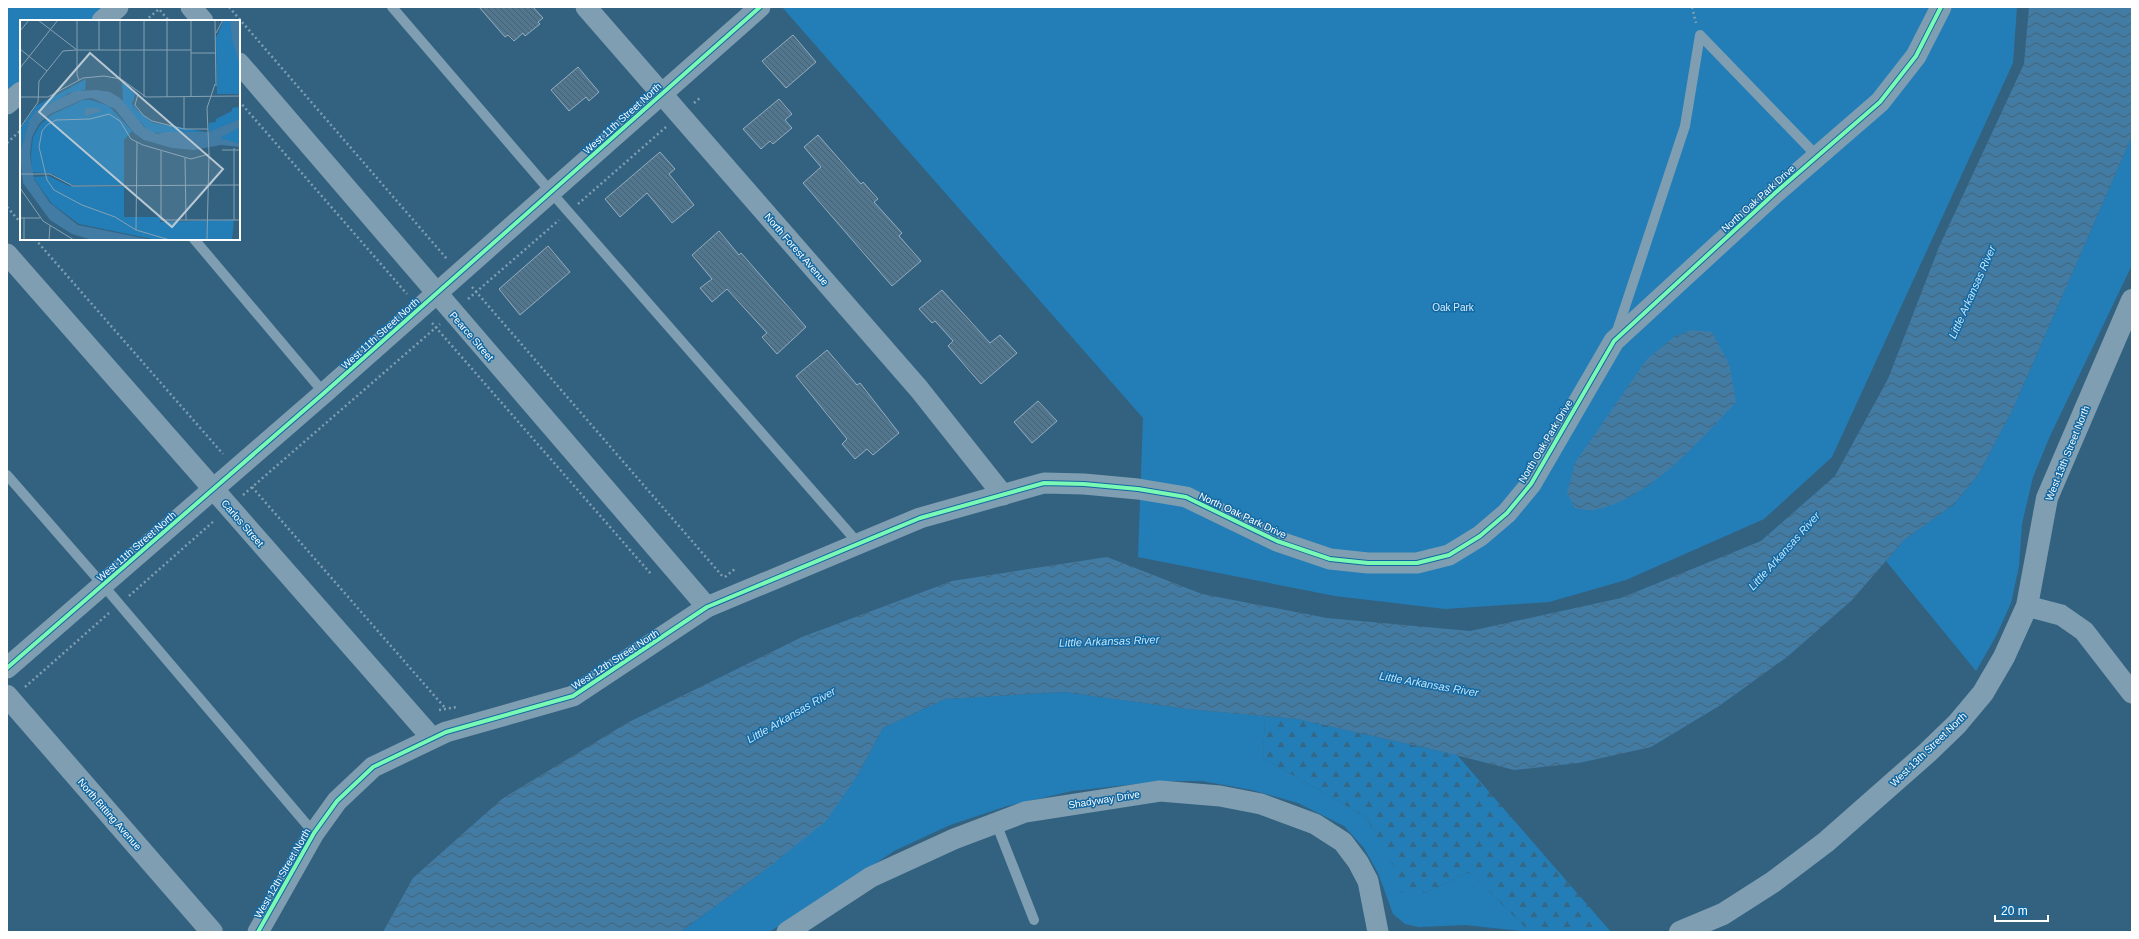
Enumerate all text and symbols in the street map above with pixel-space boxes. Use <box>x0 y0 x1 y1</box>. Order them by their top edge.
inset map <box>20 20 240 240</box>
street label: West 11th Street North <box>581 81 663 156</box>
street label: North Oak Park Drive <box>1719 162 1798 234</box>
street label: North Forest Avenue <box>762 211 831 288</box>
water label: Little Arkansas River <box>1946 242 1998 340</box>
street label: West 11th Street North <box>339 296 421 371</box>
park label: Oak Park <box>1432 302 1475 313</box>
street label: Pearce Street <box>447 310 496 363</box>
street label: North Oak Park Drive <box>1516 397 1575 485</box>
street label: West 13th Street North <box>2043 404 2092 502</box>
street label: North Oak Park Drive <box>1197 490 1289 541</box>
street label: Carlos Street <box>219 498 266 549</box>
street label: West 11th Street North <box>95 509 178 584</box>
water label: Little Arkansas River <box>1746 509 1823 592</box>
street label: West 12th Street North <box>570 627 661 692</box>
water label: Little Arkansas River <box>1059 633 1161 649</box>
water label: Little Arkansas River <box>1378 669 1481 699</box>
water label: Little Arkansas River <box>744 684 839 745</box>
street label: West 13th Street North <box>1888 710 1969 789</box>
street label: North Bitting Avenue <box>76 776 144 853</box>
street label: Shadyway Drive <box>1068 788 1141 811</box>
street label: West 12th Street North <box>252 827 313 920</box>
scale bar <box>1995 897 2048 923</box>
text: 20 m <box>2001 904 2028 918</box>

